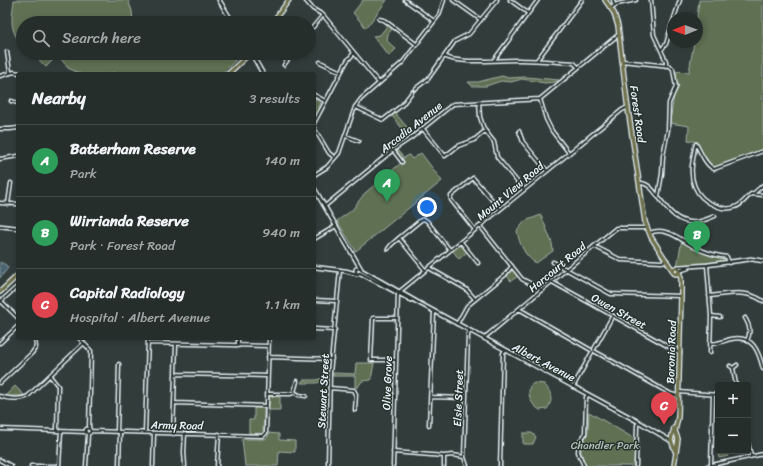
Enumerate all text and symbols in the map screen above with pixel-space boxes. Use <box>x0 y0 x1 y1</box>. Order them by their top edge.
north arrow <box>667 12 703 48</box>
search box <box>16 16 316 60</box>
text: Search here <box>62 25 141 51</box>
icon: search <box>30 27 52 49</box>
text: Nearby <box>32 83 86 113</box>
street label: Forest Road <box>624 84 651 145</box>
text: 3 results <box>249 87 300 110</box>
street label: Arcadia Avenue <box>375 96 447 159</box>
text: Batterham Reserve <box>70 136 196 162</box>
text: A <box>41 149 49 172</box>
text: 140 m <box>265 149 300 172</box>
street label: Mount View Road <box>472 157 549 225</box>
text: Park <box>70 162 97 185</box>
pin: A <box>374 169 400 202</box>
your location <box>417 197 437 217</box>
text: Wirrianda Reserve <box>70 208 189 234</box>
text: B <box>41 221 49 244</box>
text: 940 m <box>262 221 300 244</box>
pin: B <box>684 221 710 254</box>
text: Park · Forest Road <box>70 234 175 257</box>
street label: Harcourt Road <box>524 237 591 297</box>
text: Capital Radiology <box>70 280 185 306</box>
street label: Owen Street <box>588 288 650 335</box>
text: C <box>41 293 49 316</box>
text: 1.1 km <box>265 293 300 316</box>
text: Hospital · Albert Avenue <box>70 306 210 329</box>
street label: Boronia Road <box>661 319 682 384</box>
street label: Albert Avenue <box>508 337 579 387</box>
street label: Stewart Street <box>312 353 335 429</box>
street label: Olive Grove <box>377 355 398 411</box>
street label: Elsie Street <box>448 369 469 427</box>
map controls <box>715 382 751 454</box>
button: + <box>715 382 751 418</box>
pin: C <box>651 392 677 425</box>
street label: Army Road <box>150 416 204 435</box>
button: − <box>715 418 751 454</box>
park label: Chandler Park <box>571 436 639 455</box>

